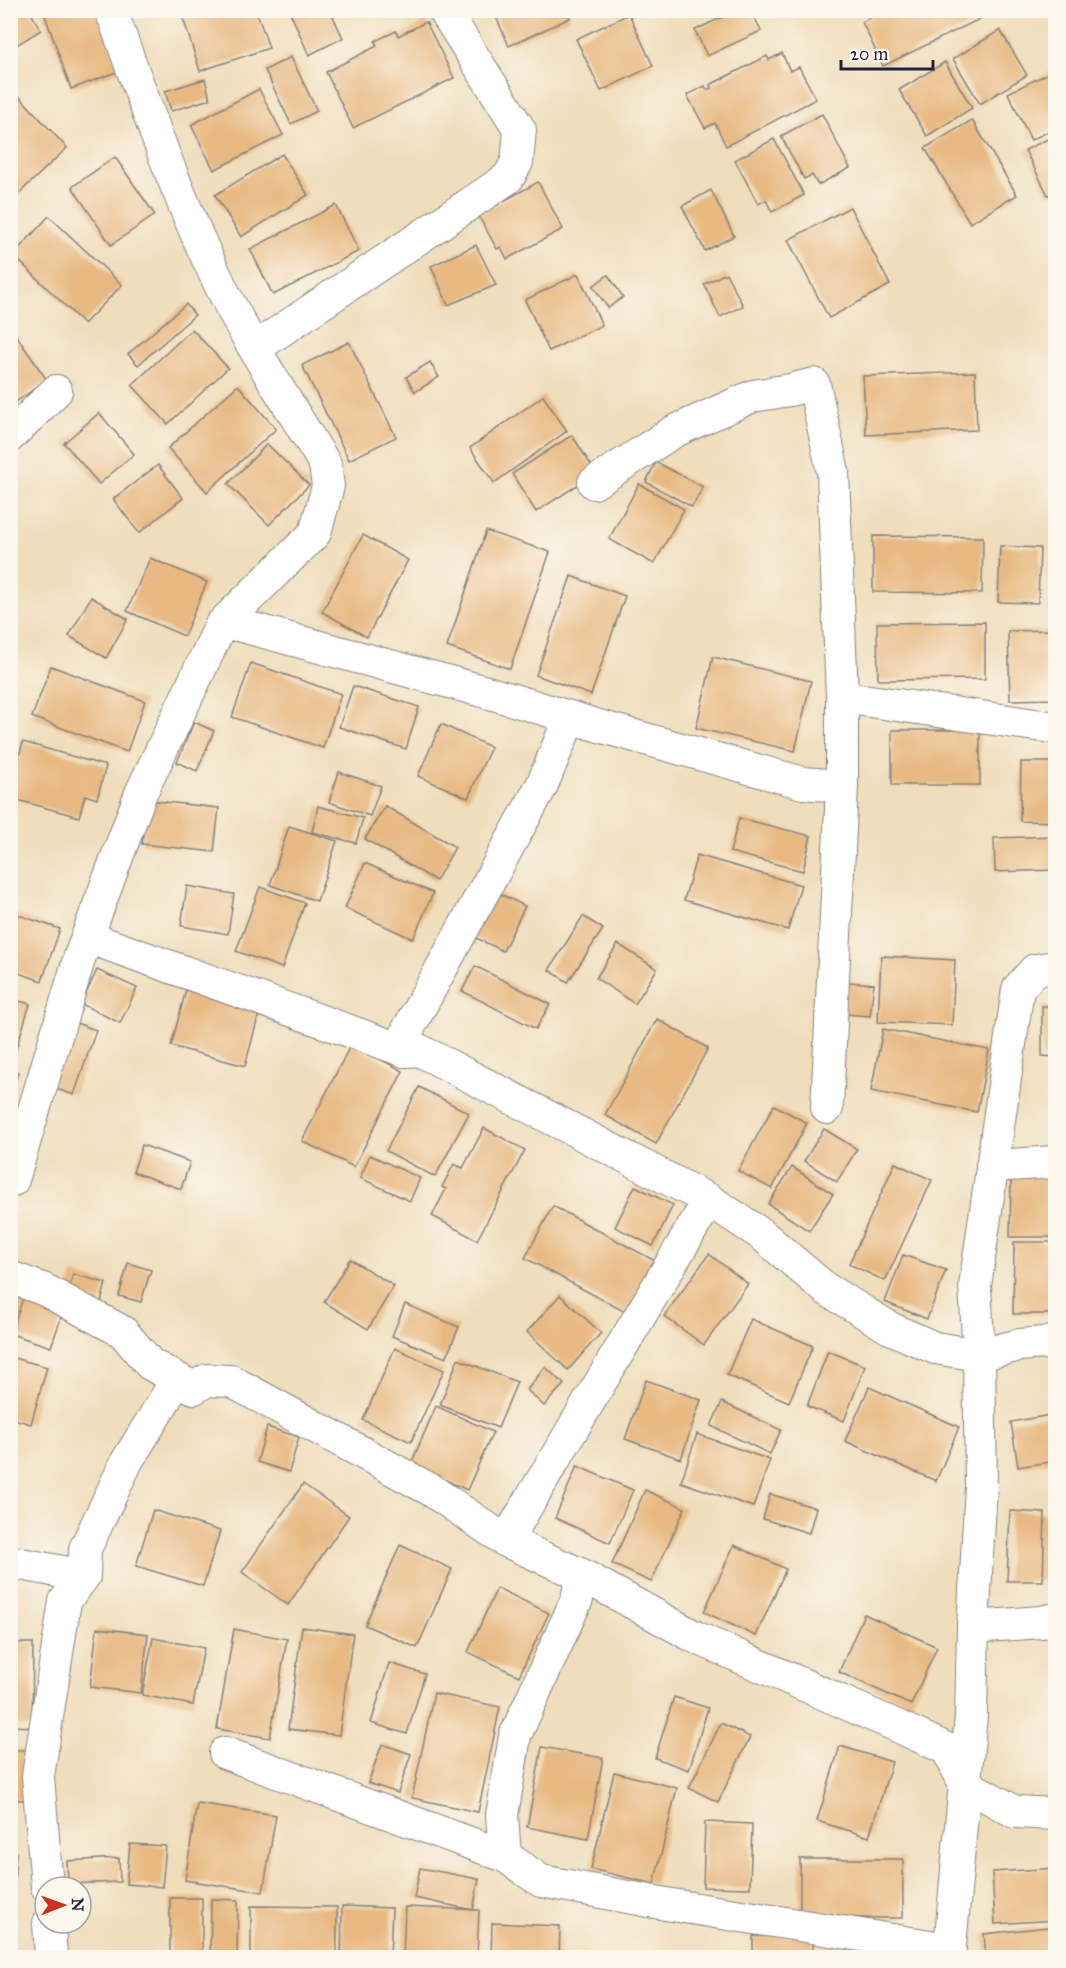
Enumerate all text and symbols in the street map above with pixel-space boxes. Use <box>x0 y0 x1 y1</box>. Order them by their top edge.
scale bar <box>841 33 932 71</box>
text: 20 m <box>850 43 888 65</box>
north arrow <box>33 1875 93 1935</box>
text: N <box>68 1898 87 1912</box>

